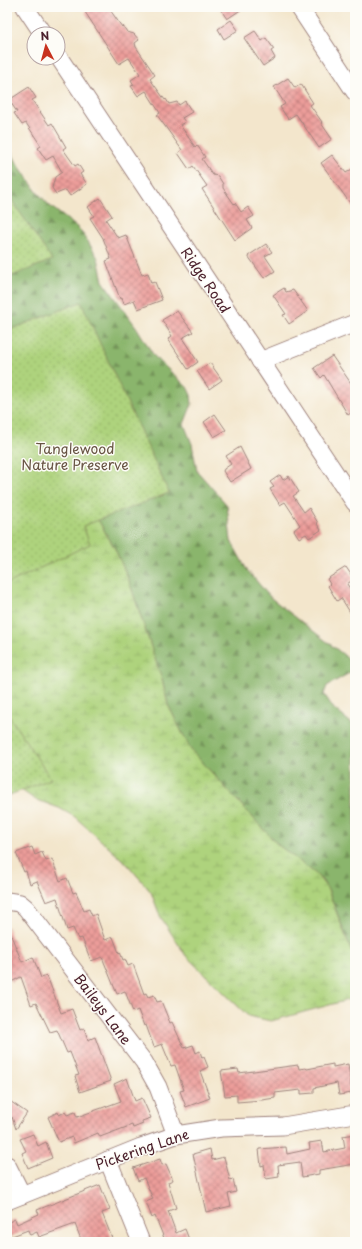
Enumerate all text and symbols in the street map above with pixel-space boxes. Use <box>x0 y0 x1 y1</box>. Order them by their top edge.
north arrow <box>26 26 66 66</box>
text: N <box>40 27 50 44</box>
street label: Ridge Road <box>176 243 236 317</box>
park label: Tanglewood Nature Preserve <box>21 438 129 475</box>
street label: Baileys Lane <box>69 969 137 1049</box>
street label: Pickering Lane <box>93 1123 192 1175</box>

